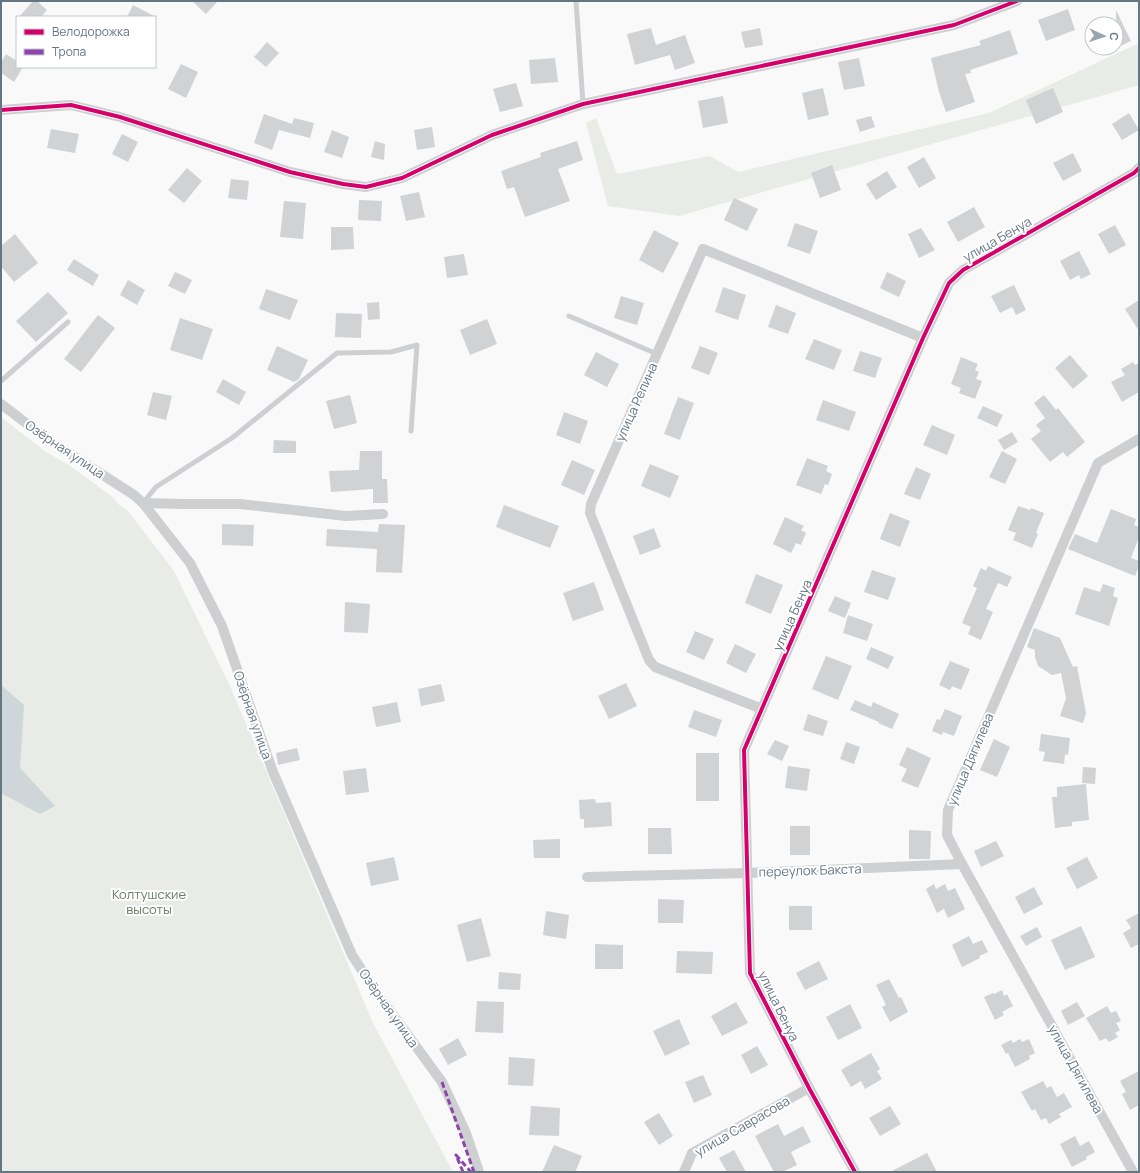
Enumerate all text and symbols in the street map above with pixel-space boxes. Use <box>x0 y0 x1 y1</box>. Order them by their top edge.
legend <box>16 16 156 68</box>
north arrow <box>1084 16 1124 56</box>
text: Велодорожка <box>52 23 130 40</box>
text: С <box>1107 32 1122 41</box>
text: Тропа <box>52 43 86 60</box>
street label: улица Бенуа <box>959 212 1035 266</box>
street label: улица Репина <box>611 360 661 444</box>
street label: Озёрная улица <box>22 416 108 482</box>
street label: улица Бенуа <box>768 576 816 654</box>
street label: Озёрная улица <box>229 668 277 762</box>
street label: улица Дягилева <box>942 710 998 808</box>
street label: переулок Бакста <box>758 859 862 881</box>
park label: Колтушские высоты <box>112 885 187 918</box>
street label: Озёрная улица <box>355 965 423 1051</box>
street label: улица Бенуа <box>754 968 804 1044</box>
street label: улица Дягилева <box>1044 1021 1108 1117</box>
street label: улица Саврасова <box>691 1092 793 1160</box>

